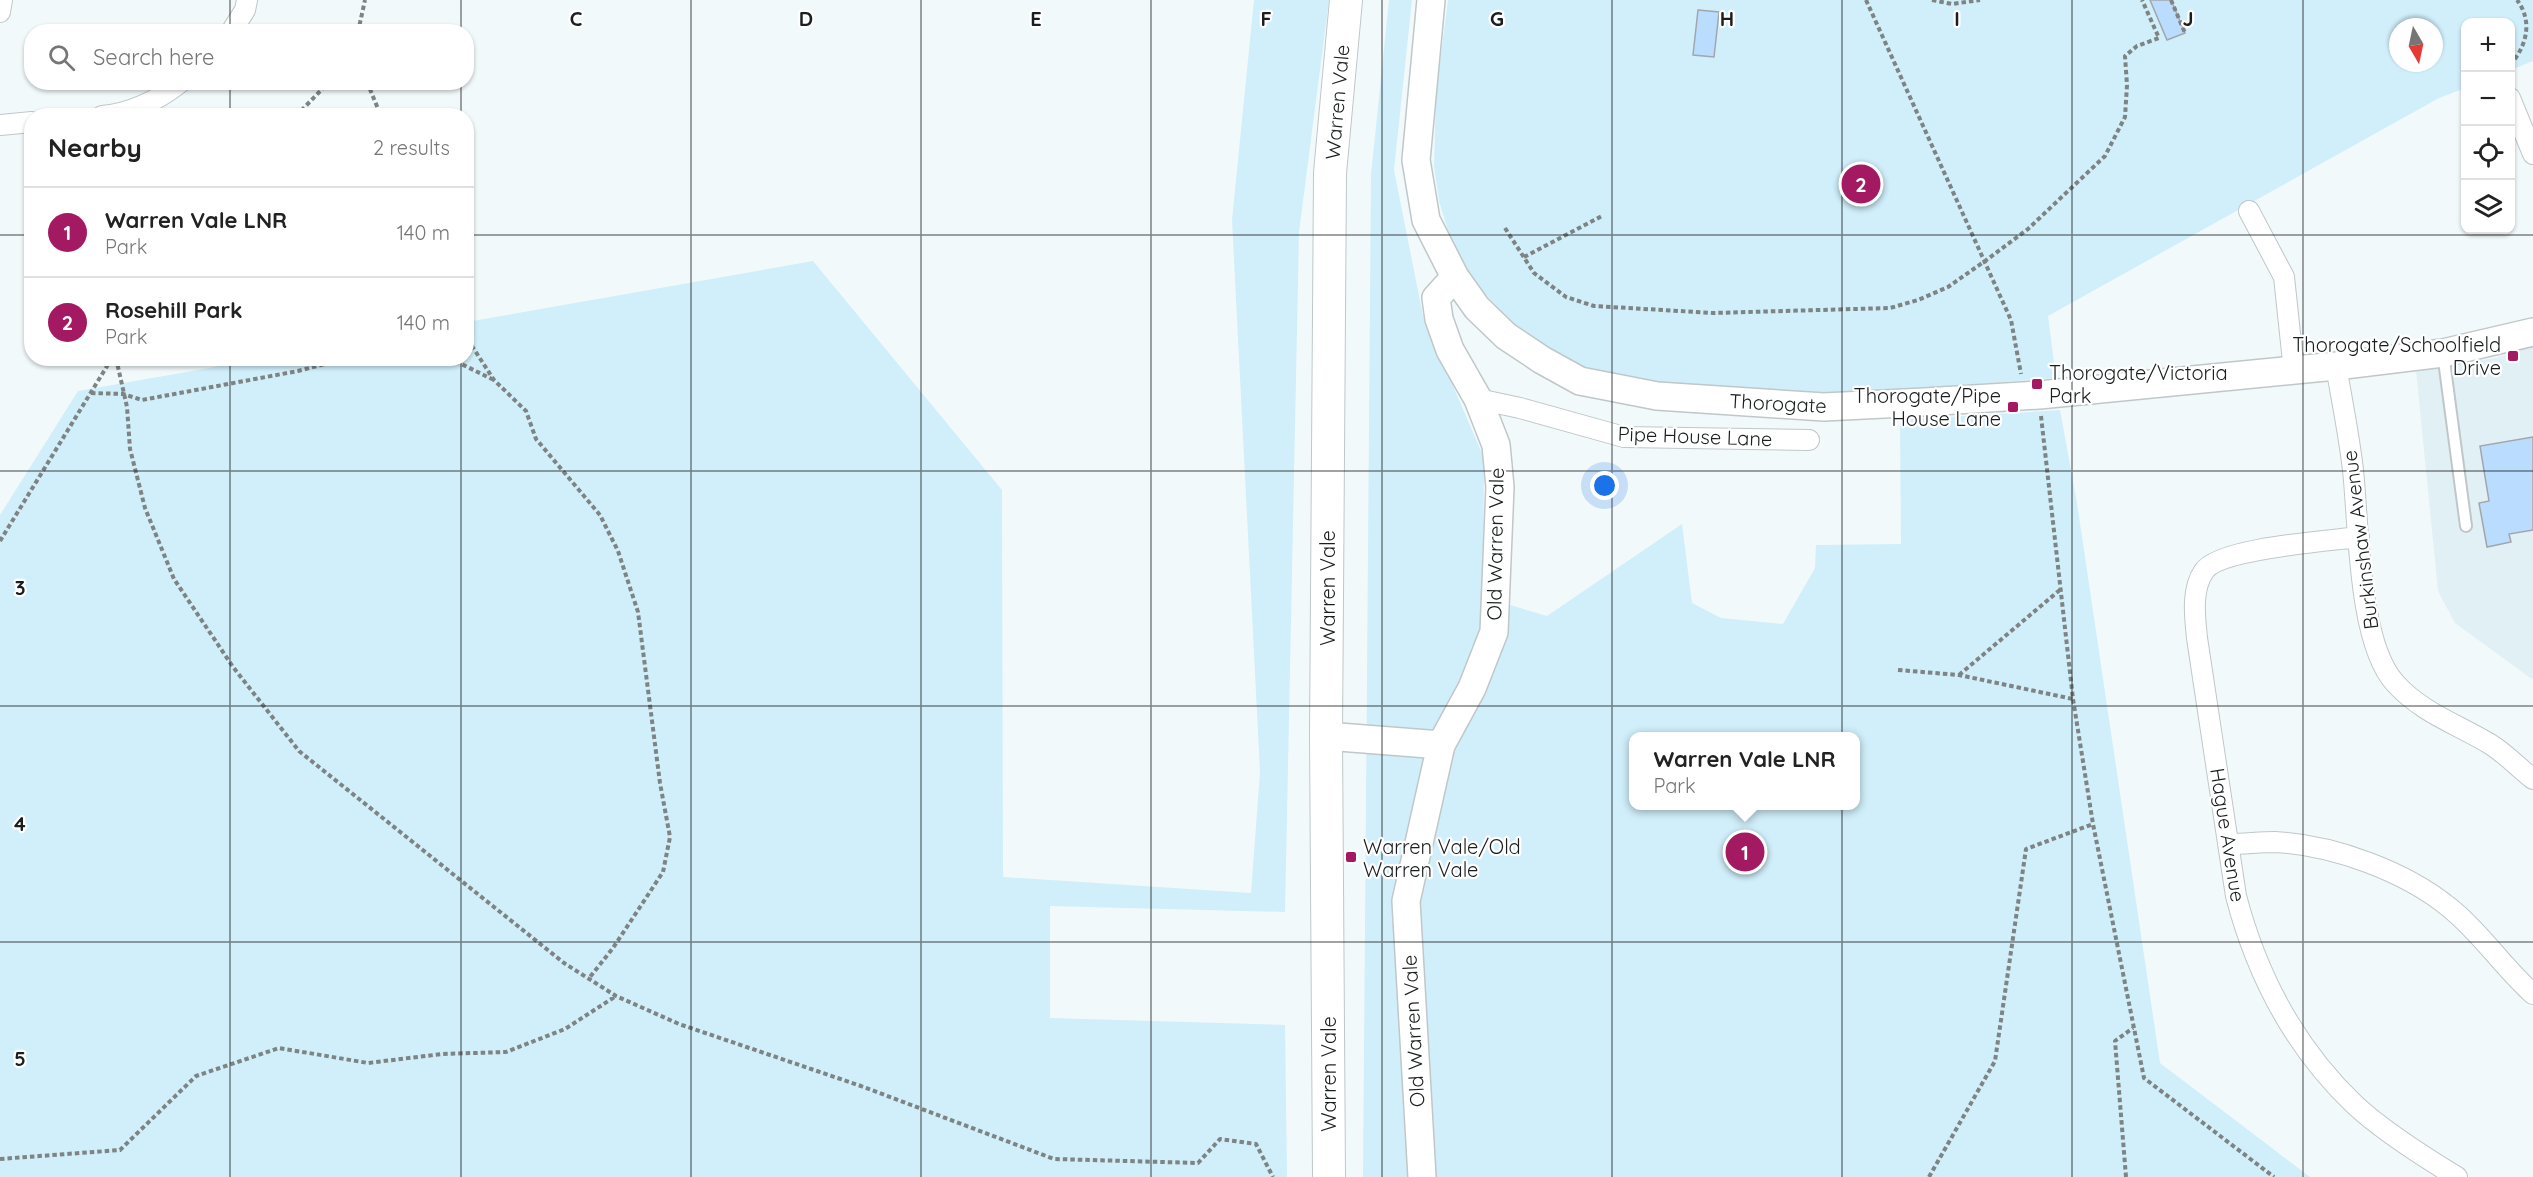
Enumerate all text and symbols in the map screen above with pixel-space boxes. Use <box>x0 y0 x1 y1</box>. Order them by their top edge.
text: C <box>570 6 583 31</box>
text: D <box>799 6 813 31</box>
text: E <box>1030 6 1042 31</box>
text: F <box>1260 6 1272 31</box>
text: G <box>1490 6 1504 31</box>
text: H <box>1720 6 1734 31</box>
text: I <box>1954 6 1960 31</box>
text: J <box>2182 6 2194 31</box>
north arrow <box>2389 18 2443 72</box>
map controls <box>2461 18 2515 234</box>
button: + <box>2461 18 2515 72</box>
search box <box>24 24 474 90</box>
icon: search <box>45 41 78 74</box>
text: Search here <box>93 43 214 71</box>
street label: Warren Vale <box>1320 43 1354 161</box>
button: − <box>2461 72 2515 126</box>
button: locate <box>2461 126 2515 180</box>
text: Nearby <box>48 131 142 164</box>
text: 2 results <box>373 135 450 160</box>
pin: 2 <box>1842 162 1880 207</box>
button: layers <box>2461 180 2515 234</box>
text: Warren Vale LNR <box>105 206 287 234</box>
text: 1 <box>64 220 71 245</box>
text: 140 m <box>397 220 450 245</box>
text: Park <box>105 234 147 259</box>
text: Rosehill Park <box>105 296 242 324</box>
text: 2 <box>62 310 73 335</box>
text: 140 m <box>397 310 450 335</box>
text: Park <box>105 324 147 349</box>
place label: Thorogate/Schoolfield Drive <box>2292 332 2501 380</box>
marker: Thorogate/Schoolfield Drive <box>2506 349 2520 363</box>
place label: Thorogate/Victoria Park <box>2049 360 2228 408</box>
marker: Thorogate/Victoria Park <box>2030 377 2044 391</box>
place label: Thorogate/Pipe House Lane <box>1854 383 2001 431</box>
street label: Thorogate <box>1729 388 1827 418</box>
marker: Thorogate/Pipe House Lane <box>2006 400 2020 414</box>
street label: Pipe House Lane <box>1617 421 1773 451</box>
street label: Burkinshaw Avenue <box>2337 449 2383 631</box>
street label: Old Warren Vale <box>1481 467 1509 621</box>
your location <box>1590 471 1619 500</box>
street label: Warren Vale <box>1315 530 1340 646</box>
text: 3 <box>15 575 25 600</box>
popup <box>1629 732 1860 810</box>
text: Warren Vale LNR <box>1653 745 1836 773</box>
street label: Hague Avenue <box>2205 766 2251 904</box>
text: Park <box>1653 773 1696 798</box>
text: 4 <box>14 811 26 836</box>
pin: 1 <box>1726 830 1764 874</box>
place label: Warren Vale/Old Warren Vale <box>1363 834 1521 882</box>
marker: Warren Vale/Old Warren Vale <box>1344 850 1358 864</box>
street label: Old Warren Vale <box>1397 954 1429 1108</box>
street label: Warren Vale <box>1316 1016 1341 1132</box>
text: 5 <box>14 1046 26 1071</box>

